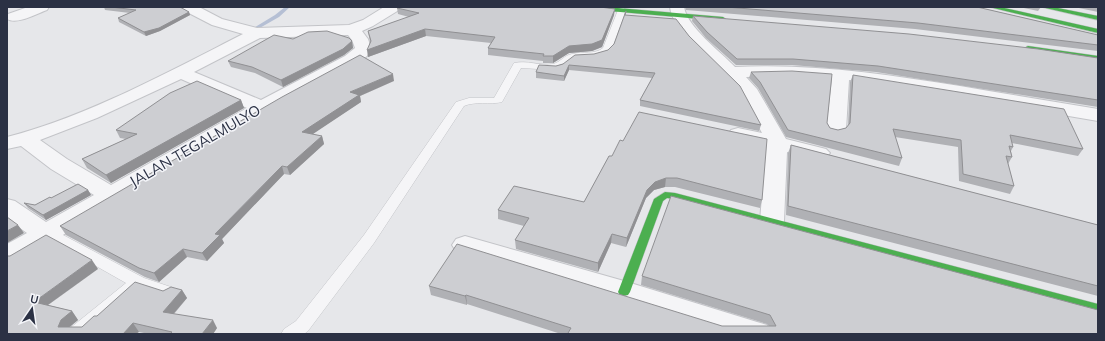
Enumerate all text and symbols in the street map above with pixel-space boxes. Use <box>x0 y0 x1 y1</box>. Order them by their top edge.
street label: JALAN TEGALMULYO <box>126 100 264 191</box>
north arrow <box>12 289 52 329</box>
text: U <box>29 292 40 307</box>

